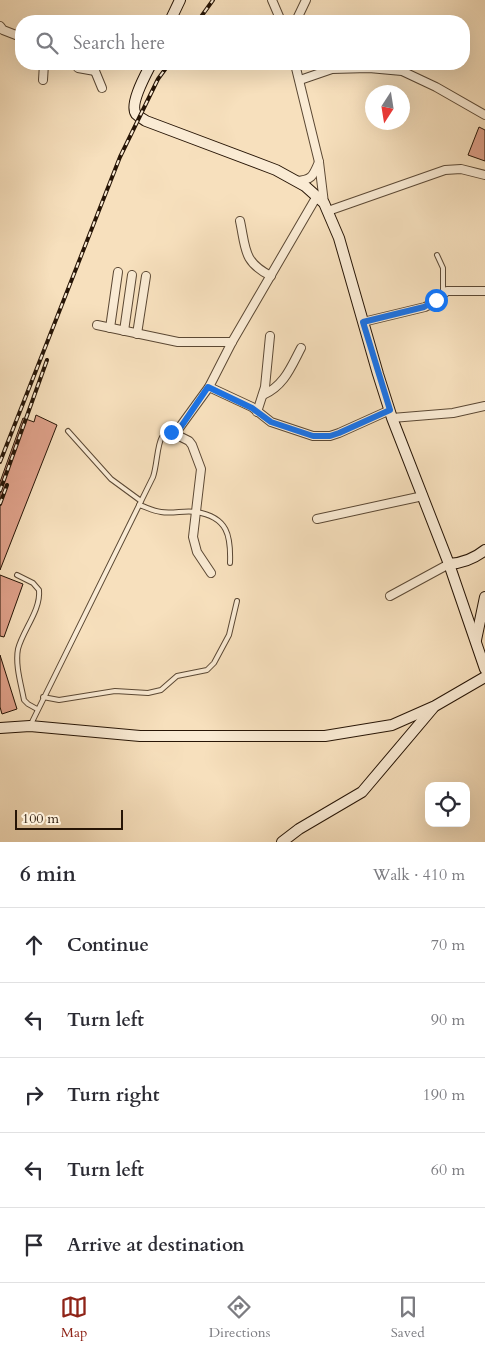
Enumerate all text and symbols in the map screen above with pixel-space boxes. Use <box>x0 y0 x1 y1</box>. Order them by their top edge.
search box <box>15 15 470 70</box>
icon: search <box>33 29 61 57</box>
text: Search here <box>73 30 165 56</box>
north arrow <box>365 85 410 130</box>
route start <box>425 289 448 312</box>
route end <box>160 421 183 444</box>
map controls <box>425 782 470 827</box>
button: locate <box>425 782 470 827</box>
scale bar <box>15 807 122 830</box>
text: 100 m <box>22 809 59 828</box>
text: 6 min <box>20 860 76 889</box>
text: Walk · 410 m <box>373 864 465 886</box>
icon: ahead <box>20 931 48 959</box>
text: Continue <box>67 932 149 958</box>
text: 70 m <box>431 934 465 956</box>
icon: left <box>20 1006 48 1034</box>
text: Turn left <box>67 1007 144 1033</box>
text: 90 m <box>431 1009 465 1031</box>
icon: right <box>20 1081 48 1109</box>
text: Turn right <box>67 1082 159 1108</box>
text: 190 m <box>423 1084 465 1106</box>
icon: left <box>20 1156 48 1184</box>
text: Turn left <box>67 1157 144 1183</box>
text: 60 m <box>431 1159 465 1181</box>
icon: arrive <box>20 1231 48 1259</box>
text: Arrive at destination <box>67 1232 244 1258</box>
tab: Map <box>60 1293 88 1342</box>
tab: Directions <box>209 1293 270 1342</box>
tab: Saved <box>391 1293 425 1342</box>

